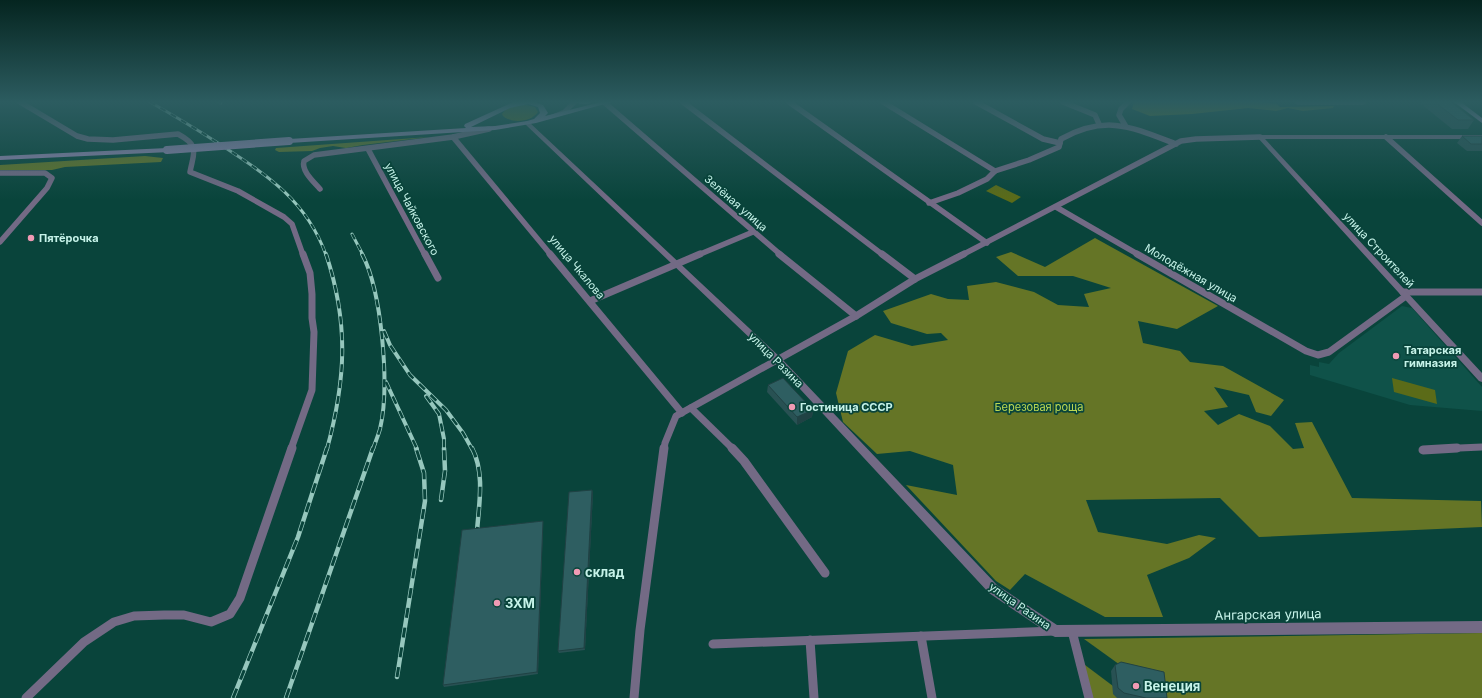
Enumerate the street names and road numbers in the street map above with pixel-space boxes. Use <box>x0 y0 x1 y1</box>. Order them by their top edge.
street label: улица Чайковского <box>382 160 443 258</box>
street label: Зелёная улица <box>702 172 770 234</box>
street label: улица Строителей <box>1340 209 1418 291</box>
street label: улица Чкалова <box>546 232 608 302</box>
street label: Молодёжная улица <box>1142 241 1240 305</box>
street label: улица Разина <box>746 330 806 390</box>
street label: улица Разина <box>986 580 1054 632</box>
street label: Ангарская улица <box>1214 605 1322 623</box>

